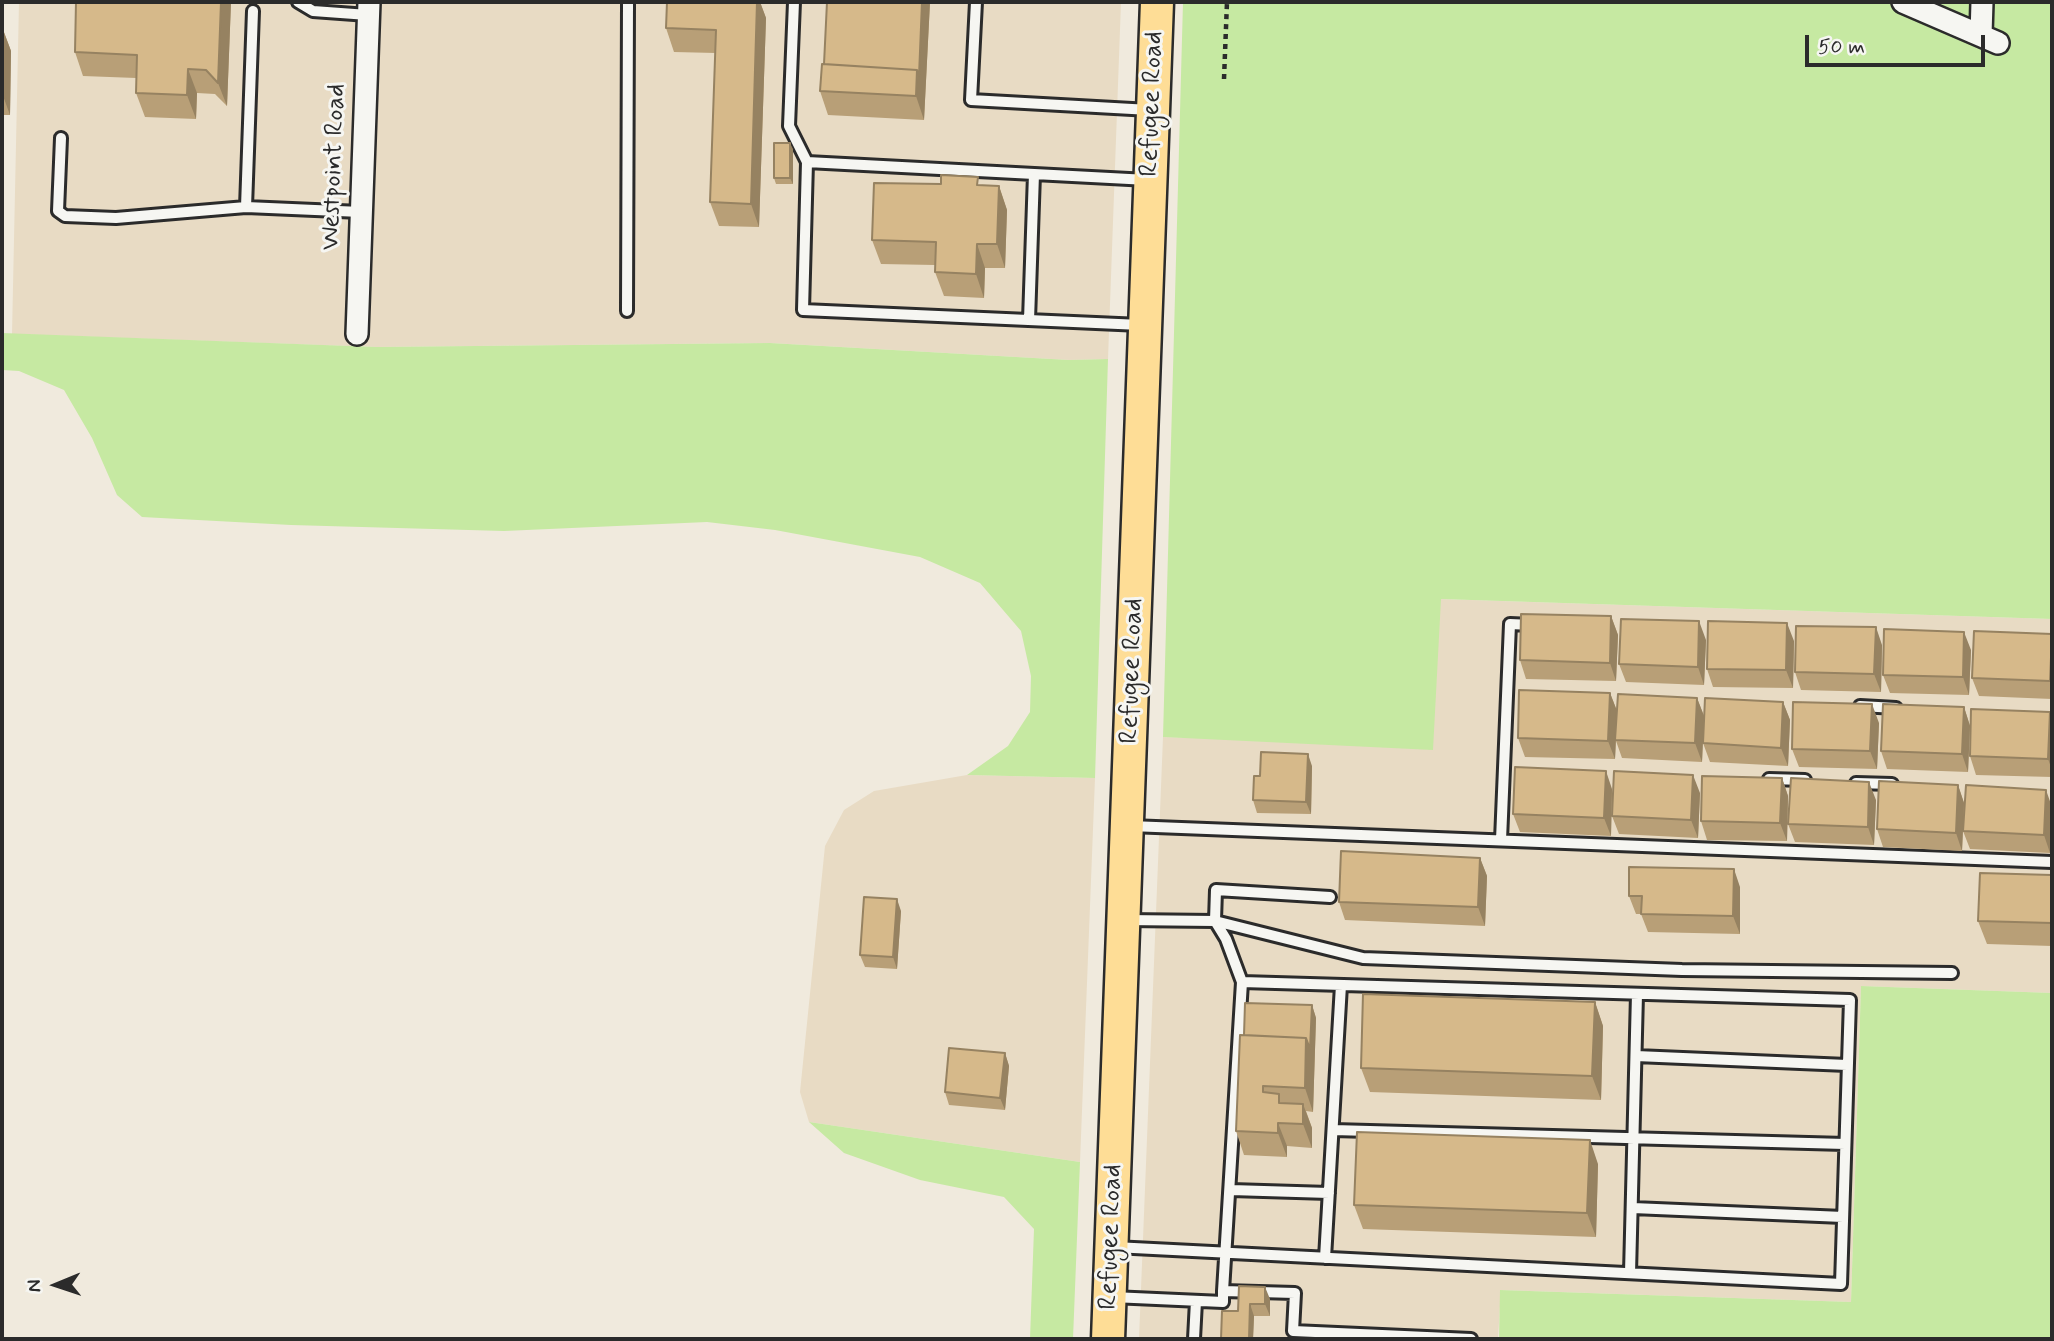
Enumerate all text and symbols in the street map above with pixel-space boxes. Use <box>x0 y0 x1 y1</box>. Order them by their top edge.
scale bar <box>1809 21 1989 65</box>
street label: Refugee Road <box>1135 31 1171 177</box>
text: 50 m <box>1818 33 1865 61</box>
street label: Westpoint Road <box>317 83 353 251</box>
street label: Refugee Road <box>1115 598 1151 744</box>
street label: Refugee Road <box>1094 1164 1130 1310</box>
north arrow <box>21 1250 91 1320</box>
text: N <box>22 1279 47 1293</box>

